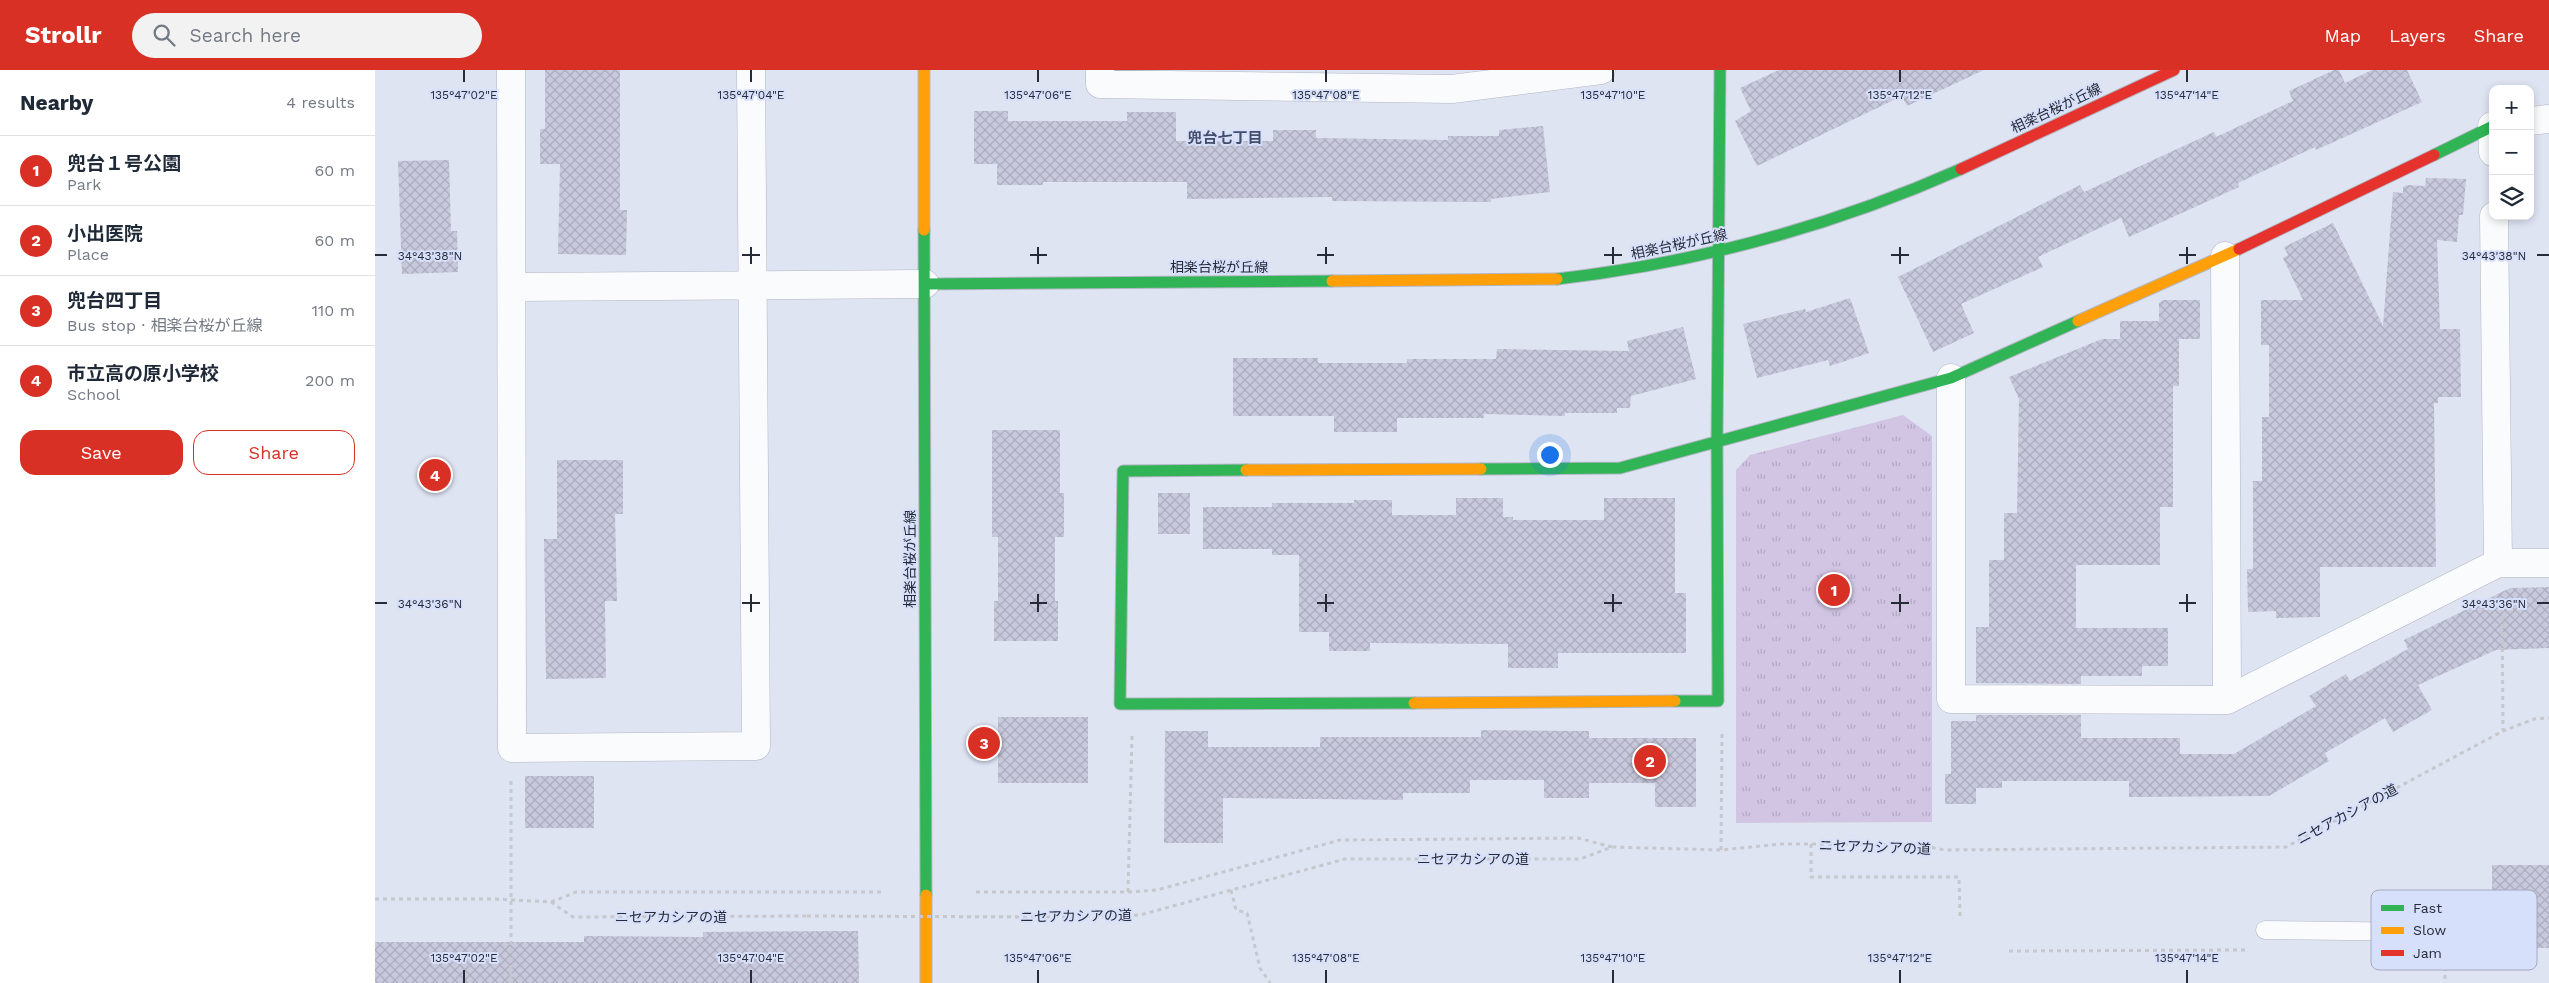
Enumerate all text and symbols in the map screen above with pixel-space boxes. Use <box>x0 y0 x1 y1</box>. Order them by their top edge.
search box <box>132 13 482 58</box>
text: Strollr <box>25 21 102 49</box>
icon: search <box>150 21 178 49</box>
text: Search here <box>190 24 301 47</box>
text: Map <box>2324 25 2361 46</box>
text: Layers <box>2389 25 2446 46</box>
text: Share <box>2474 25 2524 46</box>
street label: 相楽台桜が丘線 <box>2008 80 2104 136</box>
map controls <box>2489 85 2534 220</box>
button: + <box>2489 85 2534 130</box>
text: 135°47'02"E <box>430 88 498 102</box>
text: 135°47'04"E <box>718 88 785 102</box>
text: 135°47'06"E <box>1004 88 1072 102</box>
text: 135°47'08"E <box>1292 88 1360 102</box>
text: 135°47'10"E <box>1581 88 1646 102</box>
text: 135°47'12"E <box>1868 88 1933 102</box>
text: 135°47'14"E <box>2155 88 2219 102</box>
text: Nearby <box>20 90 93 115</box>
text: 4 results <box>286 93 355 112</box>
district label: 兜台七丁目 <box>1187 129 1263 147</box>
button: − <box>2489 130 2534 175</box>
text: 兜台１号公園 <box>67 152 181 175</box>
text: 1 <box>33 161 39 180</box>
text: 60 m <box>315 161 355 180</box>
text: Park <box>67 175 101 194</box>
button: layers <box>2489 175 2534 220</box>
text: 小出医院 <box>67 222 143 245</box>
street label: 相楽台桜が丘線 <box>1629 226 1729 262</box>
text: 2 <box>31 231 41 250</box>
text: 60 m <box>315 231 355 250</box>
text: Place <box>67 245 109 264</box>
text: 34°43'38"N <box>398 249 462 263</box>
text: 34°43'38"N <box>2462 249 2526 263</box>
street label: 相楽台桜が丘線 <box>1170 259 1268 275</box>
text: 兜台四丁目 <box>67 289 162 312</box>
text: 3 <box>31 301 41 320</box>
text: 110 m <box>312 301 355 320</box>
text: Bus stop · 相楽台桜が丘線 <box>67 316 263 335</box>
text: 市立高の原小学校 <box>67 362 219 385</box>
text: 4 <box>31 371 41 390</box>
text: 200 m <box>305 371 355 390</box>
text: School <box>67 385 120 404</box>
button: Save <box>20 430 183 475</box>
button: Share <box>193 430 355 475</box>
your location <box>1537 442 1563 468</box>
pin: 4 <box>419 456 451 494</box>
street label: 相楽台桜が丘線 <box>902 510 918 608</box>
pin: 1 <box>1818 571 1850 609</box>
text: 34°43'36"N <box>398 597 462 611</box>
text: 34°43'36"N <box>2462 597 2526 611</box>
pin: 3 <box>968 724 1000 762</box>
pin: 2 <box>1634 742 1666 780</box>
street label: ニセアカシアの道 <box>2294 781 2400 847</box>
street label: ニセアカシアの道 <box>1819 837 1931 857</box>
street label: ニセアカシアの道 <box>1417 851 1529 867</box>
legend <box>2371 890 2537 970</box>
text: Fast <box>2413 900 2442 916</box>
street label: ニセアカシアの道 <box>1020 907 1132 925</box>
street label: ニセアカシアの道 <box>615 909 727 925</box>
text: Slow <box>2413 922 2446 938</box>
text: Jam <box>2413 945 2442 961</box>
text: 135°47'02"E <box>430 951 498 965</box>
text: 135°47'04"E <box>718 951 785 965</box>
text: 135°47'06"E <box>1004 951 1072 965</box>
text: 135°47'08"E <box>1292 951 1360 965</box>
text: 135°47'10"E <box>1581 951 1646 965</box>
text: 135°47'12"E <box>1868 951 1933 965</box>
text: 135°47'14"E <box>2155 951 2219 965</box>

